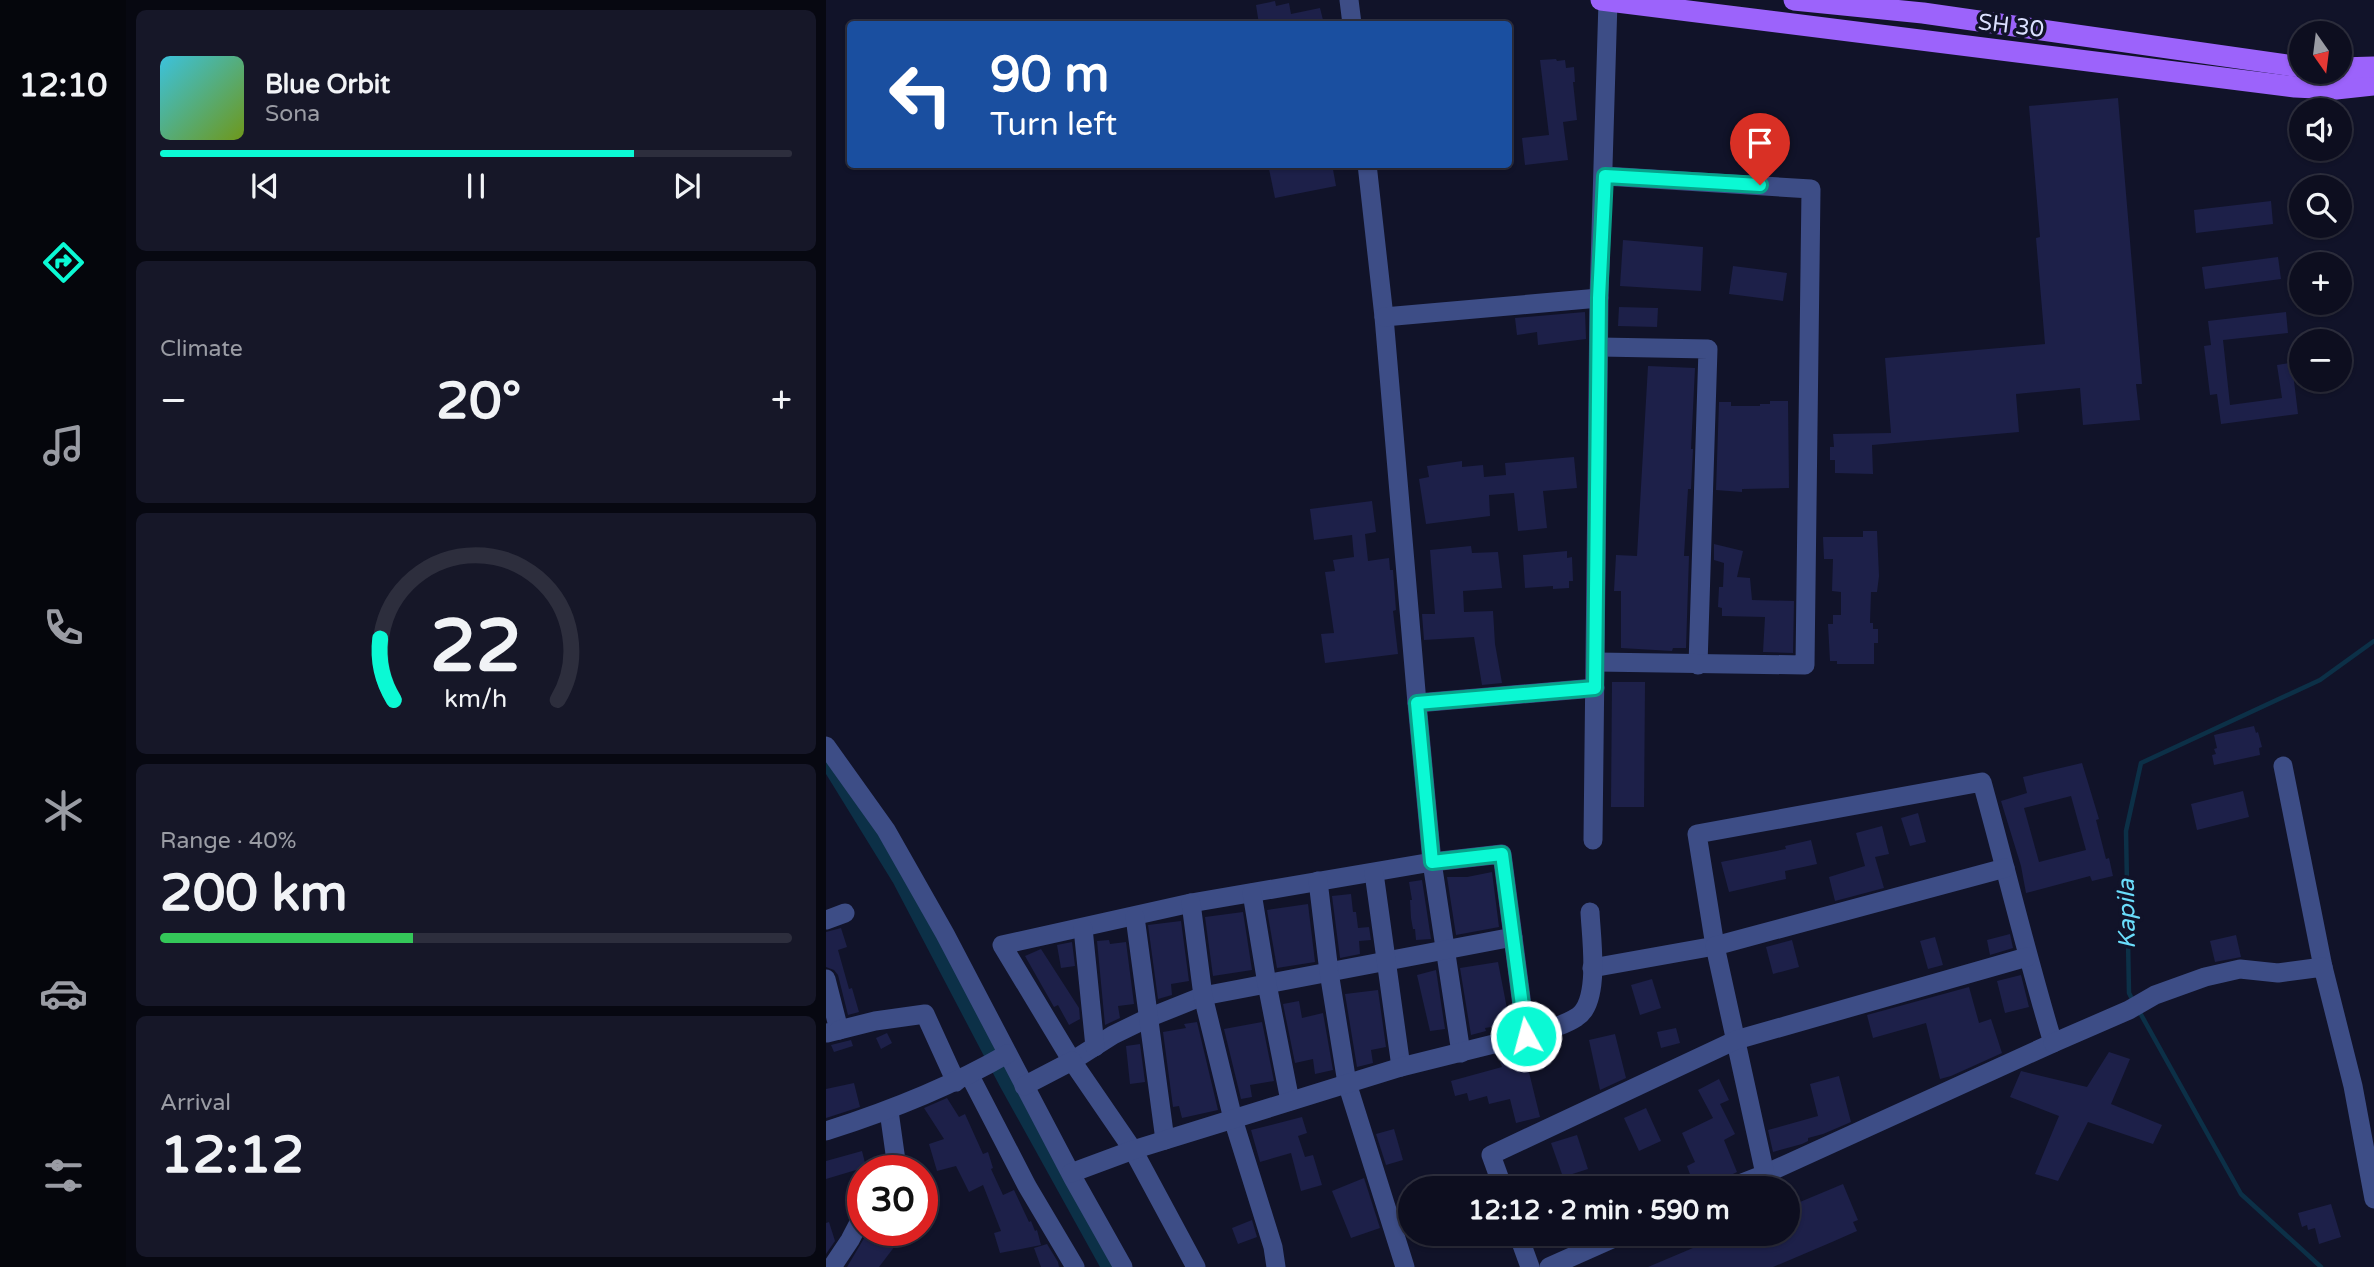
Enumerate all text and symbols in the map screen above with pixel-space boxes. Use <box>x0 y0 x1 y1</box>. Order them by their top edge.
street label: SH 30 <box>1976 8 2046 44</box>
north arrow <box>2289 21 2352 84</box>
map controls <box>2289 21 2352 392</box>
text: 90 m <box>990 46 1109 105</box>
icon: left <box>875 49 966 140</box>
text: 12:10 <box>19 67 107 105</box>
text: Blue Orbit <box>265 69 390 100</box>
button: sound <box>2289 98 2352 161</box>
text: Sona <box>265 100 320 128</box>
text: Turn left <box>990 106 1117 144</box>
pin <box>1730 113 1790 185</box>
icon: arrive <box>1741 124 1779 162</box>
icon: previous <box>246 167 284 205</box>
icon: pause <box>457 167 495 205</box>
icon: next <box>668 167 706 205</box>
button: search <box>2289 175 2352 238</box>
icon: directions <box>39 238 88 287</box>
button: + <box>2289 252 2352 315</box>
button: − <box>2289 329 2352 392</box>
text: Climate <box>160 335 243 363</box>
text: 20° <box>436 370 521 433</box>
text: − <box>160 378 187 424</box>
text: + <box>771 378 792 424</box>
icon: music <box>39 421 88 470</box>
icon: phone <box>39 603 88 652</box>
text: 22 <box>430 603 522 691</box>
text: km/h <box>445 683 507 713</box>
icon: climate <box>39 786 88 835</box>
text: Range · 40% <box>160 827 296 855</box>
text: 200 km <box>160 862 348 925</box>
water label: Kapila <box>2112 878 2142 949</box>
icon: car <box>39 969 88 1018</box>
position arrow <box>1489 999 1563 1073</box>
text: Arrival <box>160 1089 231 1117</box>
text: 12:12 <box>160 1124 304 1187</box>
icon: filters <box>39 1151 88 1200</box>
speed limit sign: 30 <box>847 1155 938 1246</box>
text: 12:12 · 2 min · 590 m <box>1468 1195 1730 1226</box>

